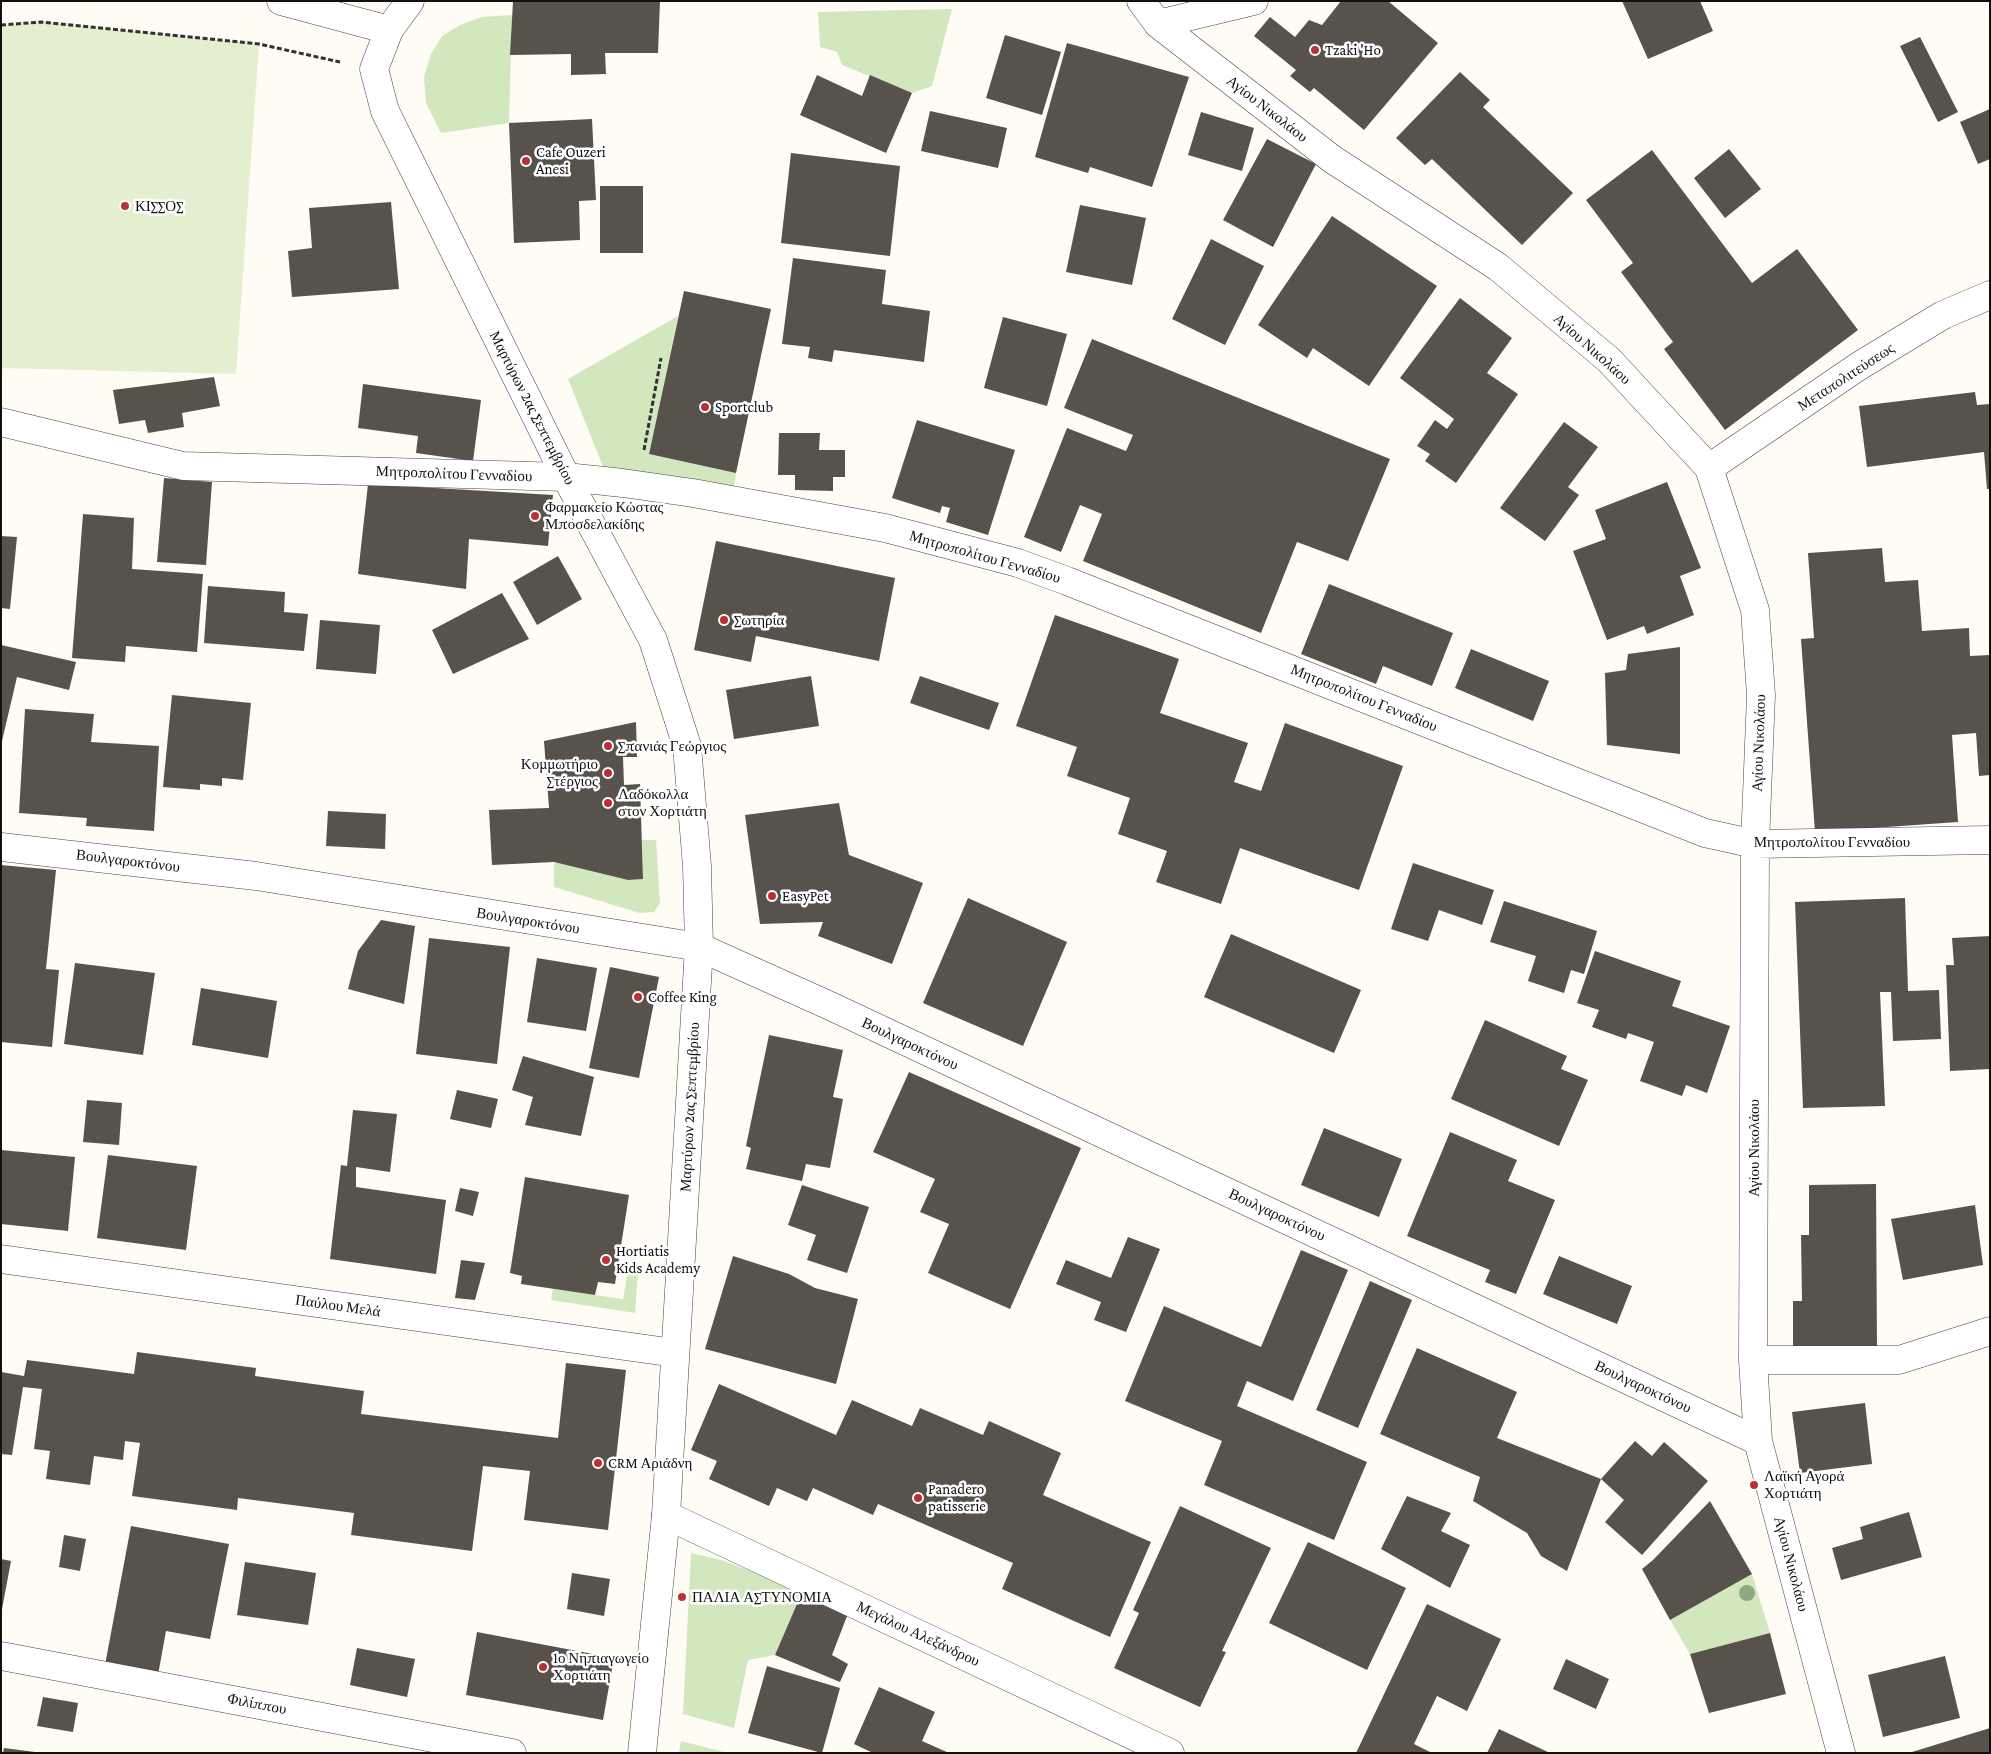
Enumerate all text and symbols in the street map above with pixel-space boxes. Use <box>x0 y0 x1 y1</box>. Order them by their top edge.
place label: Tzaki 'Ho <box>1325 41 1381 59</box>
marker: Tzaki 'Ho <box>1309 44 1321 56</box>
street label: Αγίου Νικολάου <box>1223 72 1311 146</box>
place label: Cafe Ouzeri Anesi <box>536 143 606 178</box>
marker: Cafe Ouzeri Anesi <box>520 155 532 167</box>
place label: ΚΙΣΣΟΣ <box>135 197 183 215</box>
marker: ΚΙΣΣΟΣ <box>119 200 131 212</box>
street label: Αγίου Νικολάου <box>1550 310 1634 388</box>
street label: Μαρτύρων 2ας Σεπτεμβρίου <box>485 328 579 488</box>
street label: Μεταπολιτεύσεως <box>1794 339 1898 415</box>
place label: Sportclub <box>715 398 773 416</box>
marker: Sportclub <box>699 401 711 413</box>
street label: Μητροπολίτου Γενναδίου <box>375 462 533 486</box>
place label: Φαρμακείο Κώστας Μποσδελακίδης <box>545 498 663 533</box>
marker: Φαρμακείο Κώστας Μποσδελακίδης <box>529 510 541 522</box>
street label: Μητροπολίτου Γενναδίου <box>907 527 1063 587</box>
place label: Σωτηρία <box>734 611 784 629</box>
marker: Σωτηρία <box>718 614 730 626</box>
street label: Μητροπολίτου Γενναδίου <box>1288 660 1440 736</box>
street label: Αγίου Νικολάου <box>1748 694 1770 792</box>
place label: Σπανιάς Γεώργιος <box>618 737 726 755</box>
marker: Σπανιάς Γεώργιος <box>602 740 614 752</box>
place label: Κομμωτήριο Στέργιος <box>521 755 598 790</box>
marker: Κομμωτήριο Στέργιος <box>602 767 614 779</box>
place label: Λαδόκολλα στον Χορτιάτη <box>618 785 707 820</box>
marker: Λαδόκολλα στον Χορτιάτη <box>602 797 614 809</box>
street label: Μητροπολίτου Γενναδίου <box>1754 833 1910 851</box>
street label: Βουλγαροκτόνου <box>75 846 181 876</box>
place label: EasyPet <box>782 887 829 905</box>
marker: EasyPet <box>766 890 778 902</box>
street label: Βουλγαροκτόνου <box>475 904 581 938</box>
place label: Coffee King <box>648 988 717 1006</box>
marker: Coffee King <box>632 991 644 1003</box>
street label: Βουλγαροκτόνου <box>859 1014 961 1074</box>
street label: Μαρτύρων 2ας Σεπτεμβρίου <box>677 1022 703 1192</box>
street label: Αγίου Νικολάου <box>1745 1099 1763 1197</box>
street label: Βουλγαροκτόνου <box>1226 1185 1328 1245</box>
place label: Hortiatis Kids Academy <box>616 1242 700 1277</box>
marker: Hortiatis Kids Academy <box>600 1254 612 1266</box>
street label: Παύλου Μελά <box>294 1291 382 1321</box>
street label: Βουλγαροκτόνου <box>1592 1357 1694 1417</box>
place label: CRM Αριάδνη <box>608 1454 692 1472</box>
marker: CRM Αριάδνη <box>592 1457 604 1469</box>
place label: Λαϊκή Αγορά Χορτιάτη <box>1764 1467 1844 1502</box>
marker: Λαϊκή Αγορά Χορτιάτη <box>1748 1479 1760 1491</box>
place label: Panadero patisserie <box>928 1480 986 1515</box>
marker: Panadero patisserie <box>912 1492 924 1504</box>
street label: Αγίου Νικολάου <box>1770 1514 1812 1614</box>
place label: ΠΑΛΙΑ ΑΣΤΥΝΟΜΙΑ <box>692 1588 832 1606</box>
marker: ΠΑΛΙΑ ΑΣΤΥΝΟΜΙΑ <box>676 1591 688 1603</box>
street label: Μεγάλου Αλεξάνδρου <box>854 1598 982 1670</box>
place label: 1ο Νηπιαγωγείο Χορτιάτη <box>553 1649 649 1684</box>
marker: 1ο Νηπιαγωγείο Χορτιάτη <box>537 1661 549 1673</box>
street label: Φιλίππου <box>226 1689 288 1719</box>

